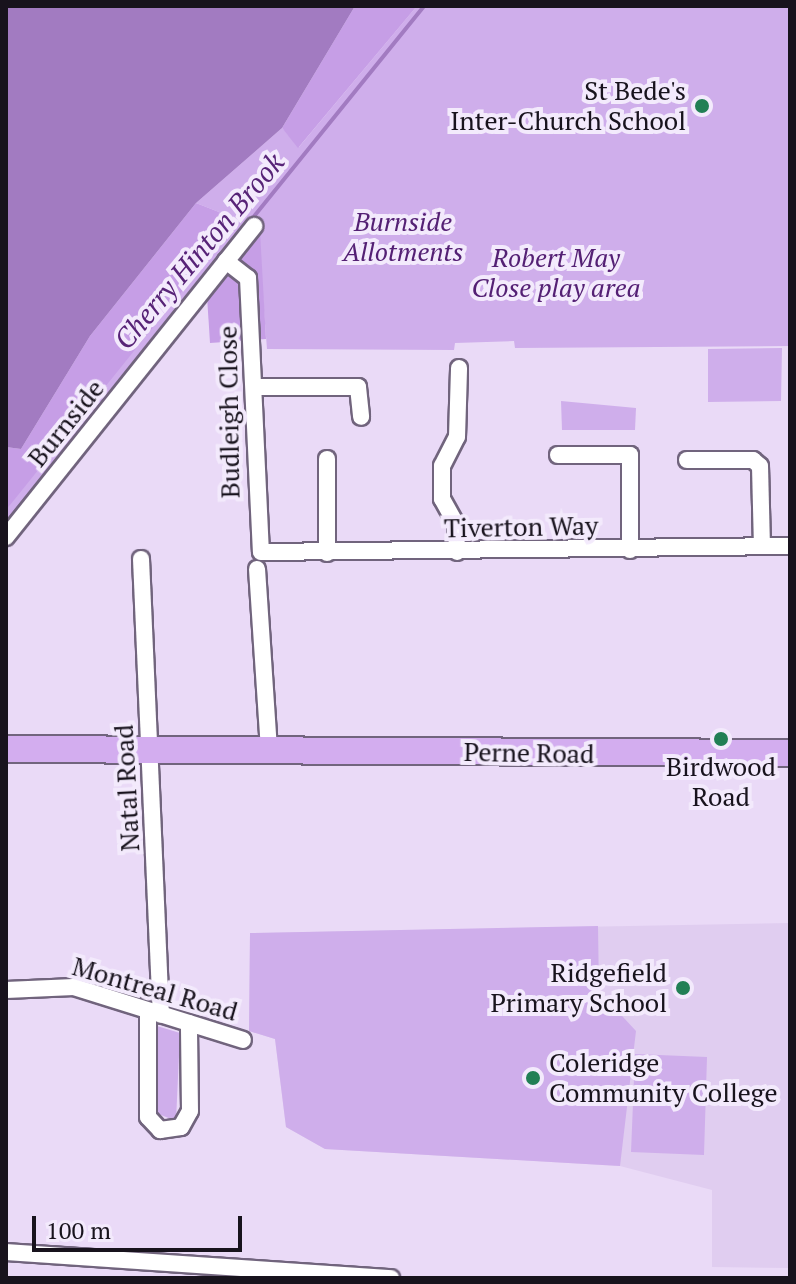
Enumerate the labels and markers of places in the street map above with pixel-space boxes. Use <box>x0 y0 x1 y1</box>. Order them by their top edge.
place label: St Bede's Inter-Church School <box>450 75 686 136</box>
marker: St Bede's Inter-Church School <box>693 97 711 115</box>
marker: Birdwood Road <box>712 730 730 748</box>
place label: Birdwood Road <box>666 751 776 812</box>
place label: Ridgefield Primary School <box>490 957 667 1018</box>
marker: Ridgefield Primary School <box>674 979 692 997</box>
place label: Coleridge Community College <box>549 1047 778 1108</box>
marker: Coleridge Community College <box>524 1069 542 1087</box>

